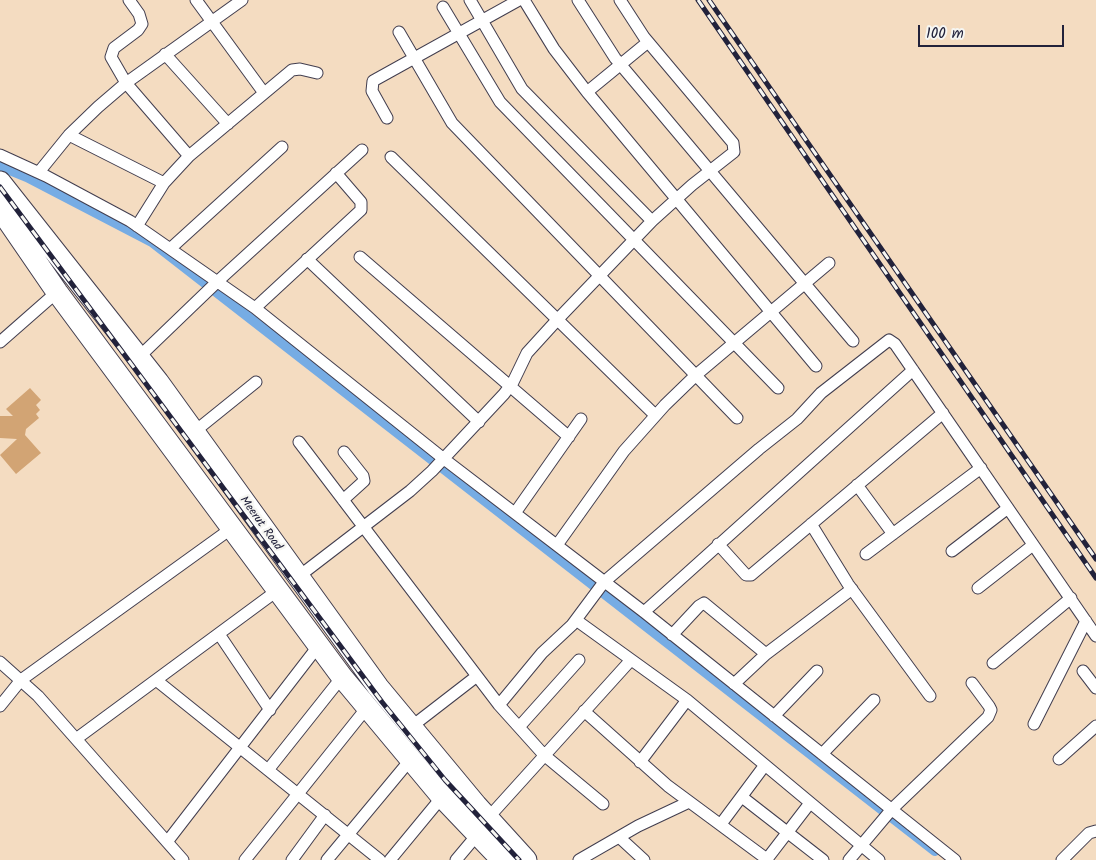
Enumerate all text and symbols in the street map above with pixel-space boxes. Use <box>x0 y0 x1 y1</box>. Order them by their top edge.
scale bar <box>921 15 1067 47</box>
text: 100 m <box>926 22 964 46</box>
street label: Meerut Road <box>236 494 284 554</box>

